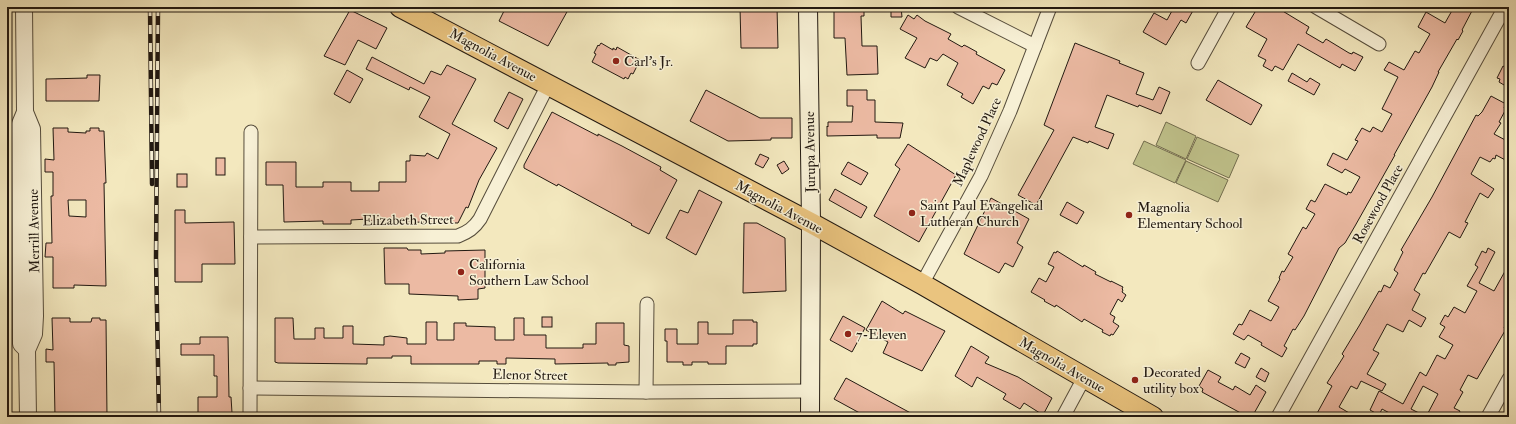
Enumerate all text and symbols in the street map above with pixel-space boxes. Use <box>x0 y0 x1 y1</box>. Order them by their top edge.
street label: Magnolia Avenue <box>446 25 540 85</box>
place label: Carl's Jr. <box>624 53 673 70</box>
marker: Carl's Jr. <box>611 56 621 66</box>
street label: Maplewood Place <box>949 95 1006 190</box>
street label: Jurupa Avenue <box>801 111 820 194</box>
street label: Rosewood Place <box>1349 161 1407 247</box>
street label: Magnolia Avenue <box>732 177 826 237</box>
street label: Merrill Avenue <box>25 189 43 273</box>
place label: Saint Paul Evangelical Lutheran Church <box>920 197 1043 230</box>
place label: Magnolia Elementary School <box>1137 199 1243 233</box>
marker: Saint Paul Evangelical Lutheran Church <box>907 208 917 218</box>
marker: Magnolia Elementary School <box>1124 210 1134 220</box>
street label: Elizabeth Street <box>362 211 454 229</box>
place label: California Southern Law School <box>469 256 589 289</box>
marker: California Southern Law School <box>456 267 466 277</box>
place label: 7-Eleven <box>856 326 907 343</box>
marker: 7-Eleven <box>843 329 853 339</box>
street label: Magnolia Avenue <box>1016 334 1108 397</box>
place label: Decorated utility box <box>1143 364 1201 398</box>
street label: Elenor Street <box>492 366 568 384</box>
marker: Decorated utility box <box>1130 375 1140 385</box>

